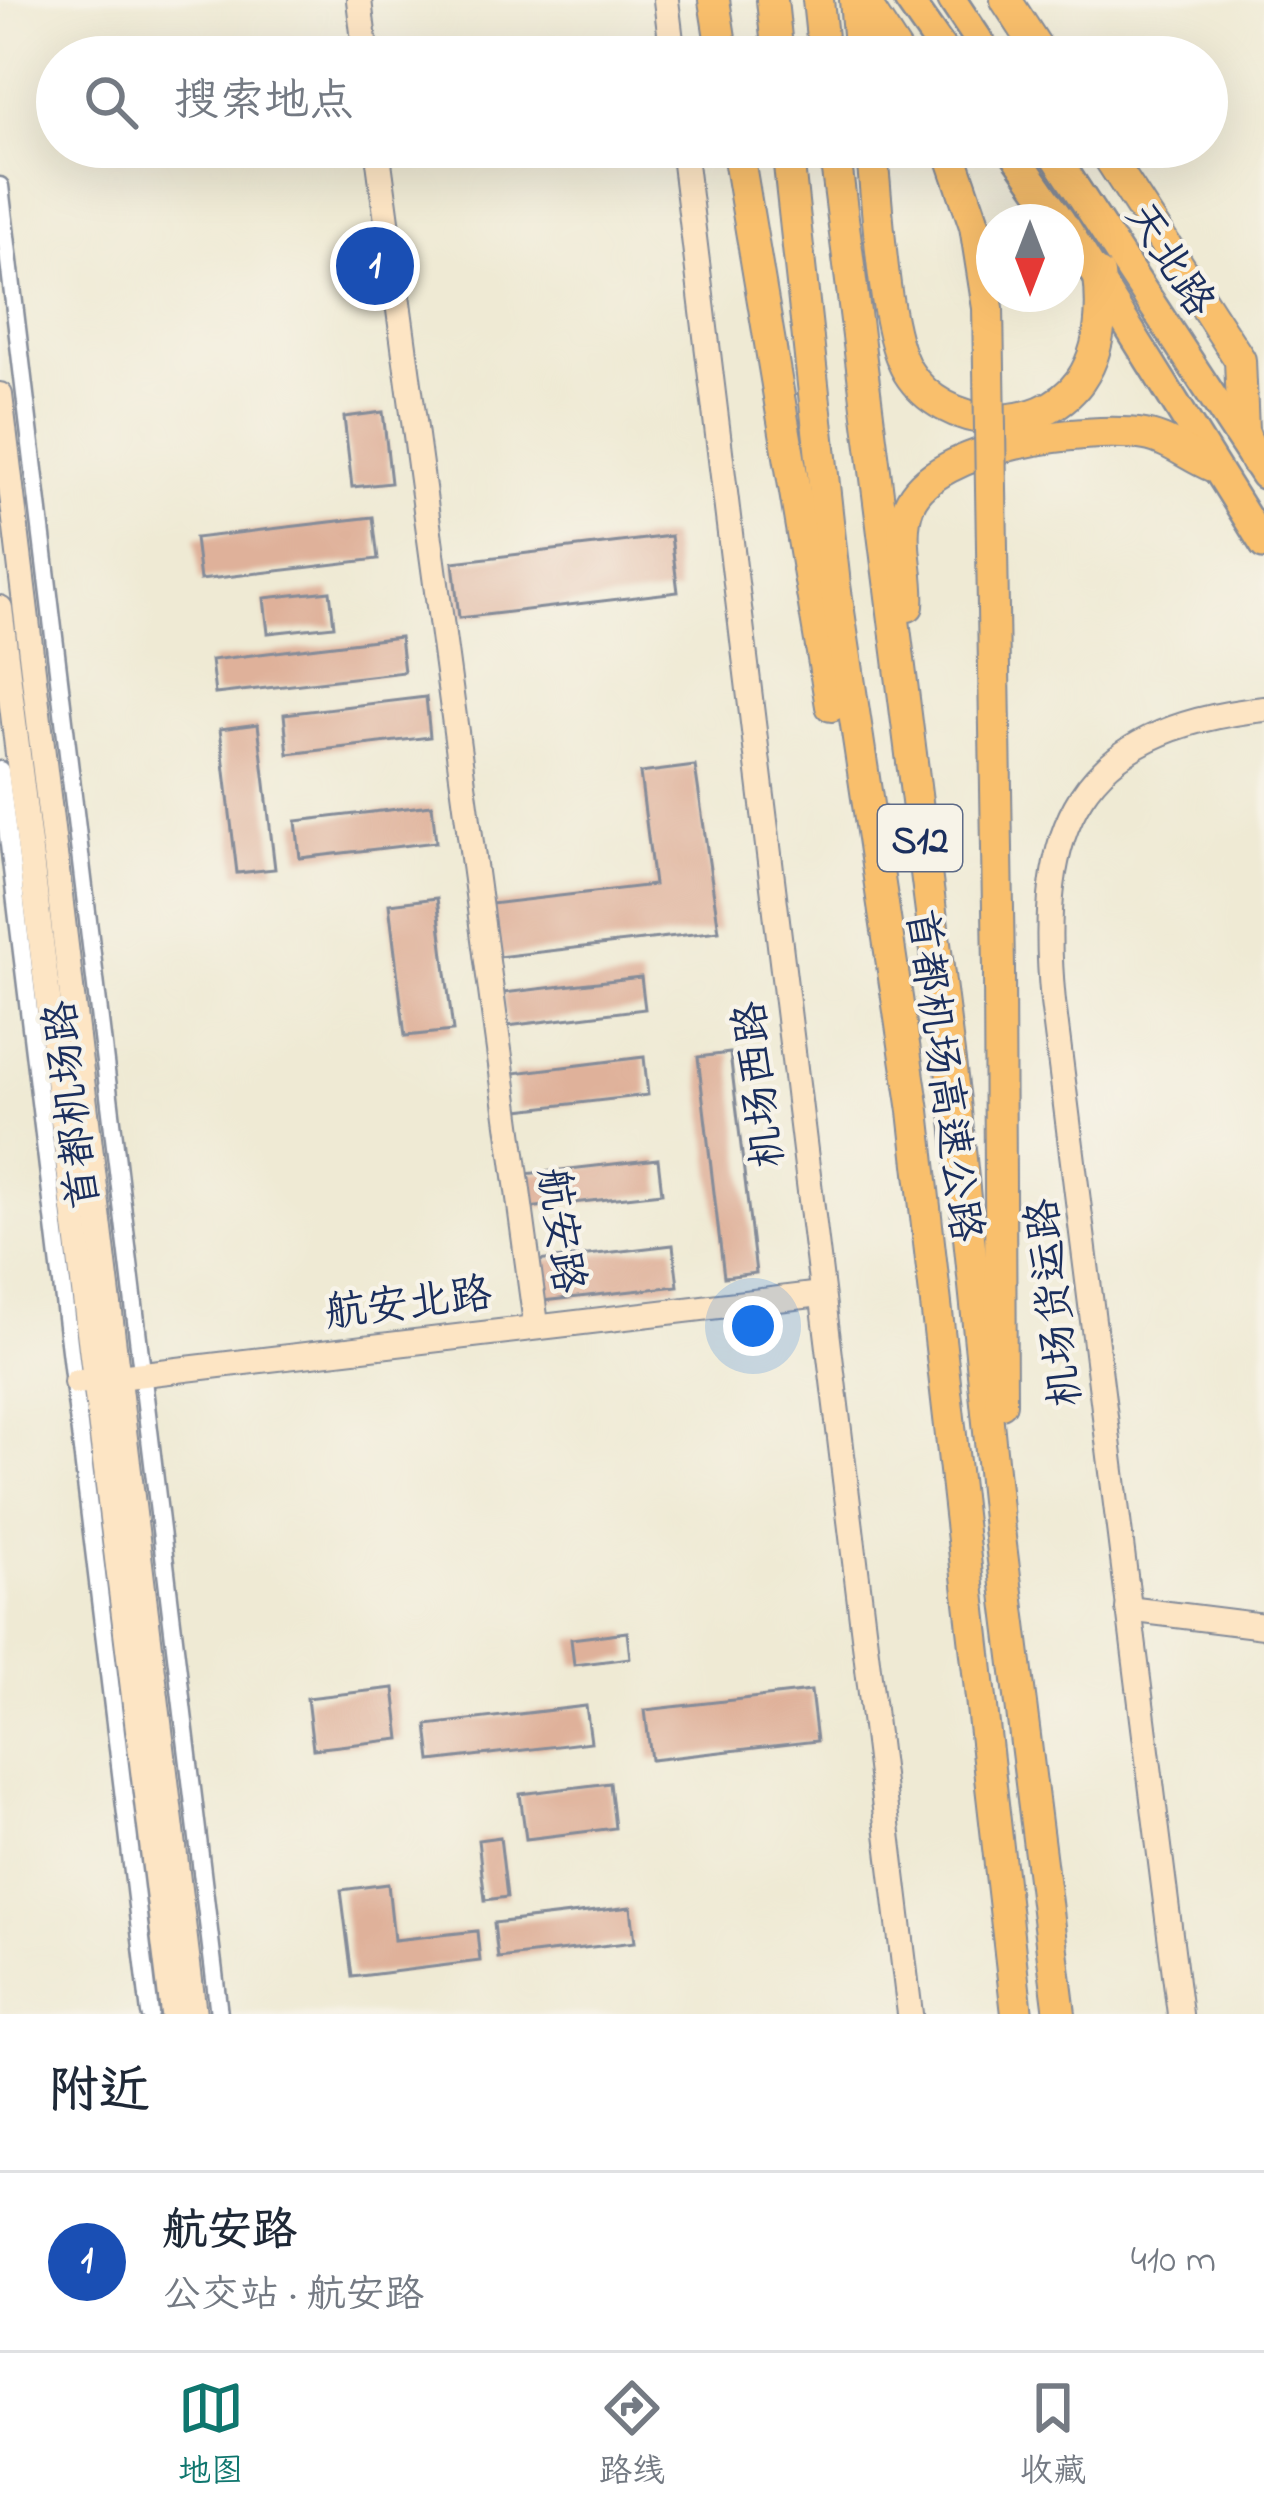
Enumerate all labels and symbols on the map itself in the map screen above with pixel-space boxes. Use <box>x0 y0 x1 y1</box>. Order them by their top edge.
street label: 天北路 <box>1108 191 1228 330</box>
north arrow <box>976 204 1084 312</box>
pin: 1 <box>336 221 414 311</box>
road number: S12 <box>878 805 962 871</box>
street label: 首都机场高速公路 <box>888 905 995 1246</box>
street label: 首都机场路 <box>31 997 118 1212</box>
street label: 机场西路 <box>721 997 802 1172</box>
street label: 航安路 <box>520 1164 598 1297</box>
street label: 机场货运路 <box>1013 1195 1100 1410</box>
street label: 航安北路 <box>321 1265 496 1346</box>
your location <box>723 1296 783 1356</box>

